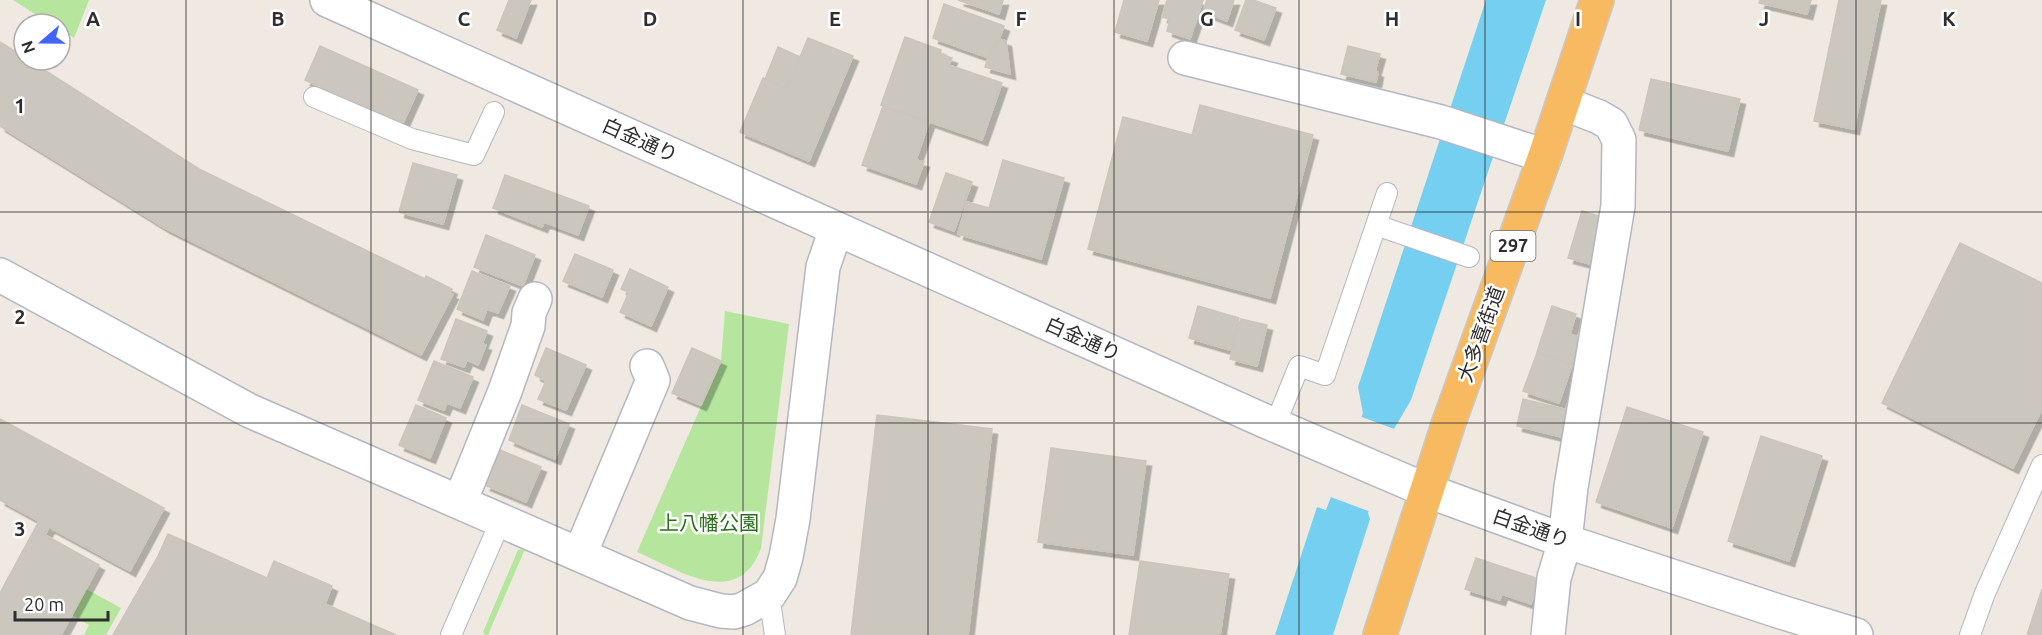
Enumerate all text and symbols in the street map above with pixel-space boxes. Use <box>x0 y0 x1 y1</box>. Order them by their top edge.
text: A <box>86 7 100 30</box>
text: B <box>271 7 285 30</box>
text: C <box>458 7 471 30</box>
text: D <box>643 7 657 30</box>
text: E <box>829 7 841 30</box>
text: F <box>1015 7 1027 30</box>
text: G <box>1200 7 1214 30</box>
text: H <box>1385 7 1399 30</box>
text: I <box>1575 7 1581 30</box>
text: J <box>1759 7 1769 30</box>
text: K <box>1942 7 1956 30</box>
north arrow <box>12 12 72 72</box>
text: N <box>17 38 38 56</box>
text: 1 <box>14 94 26 117</box>
street label: 白金通り <box>599 113 681 166</box>
road number: 297 <box>1490 231 1536 261</box>
street label: 大多喜街道 <box>1453 283 1508 385</box>
text: 2 <box>14 305 26 328</box>
street label: 白金通り <box>1042 312 1124 365</box>
street label: 白金通り <box>1490 504 1573 551</box>
park label: 上八幡公園 <box>659 511 759 534</box>
text: 3 <box>14 517 26 540</box>
scale bar <box>15 584 108 622</box>
text: 20 m <box>24 594 64 614</box>

